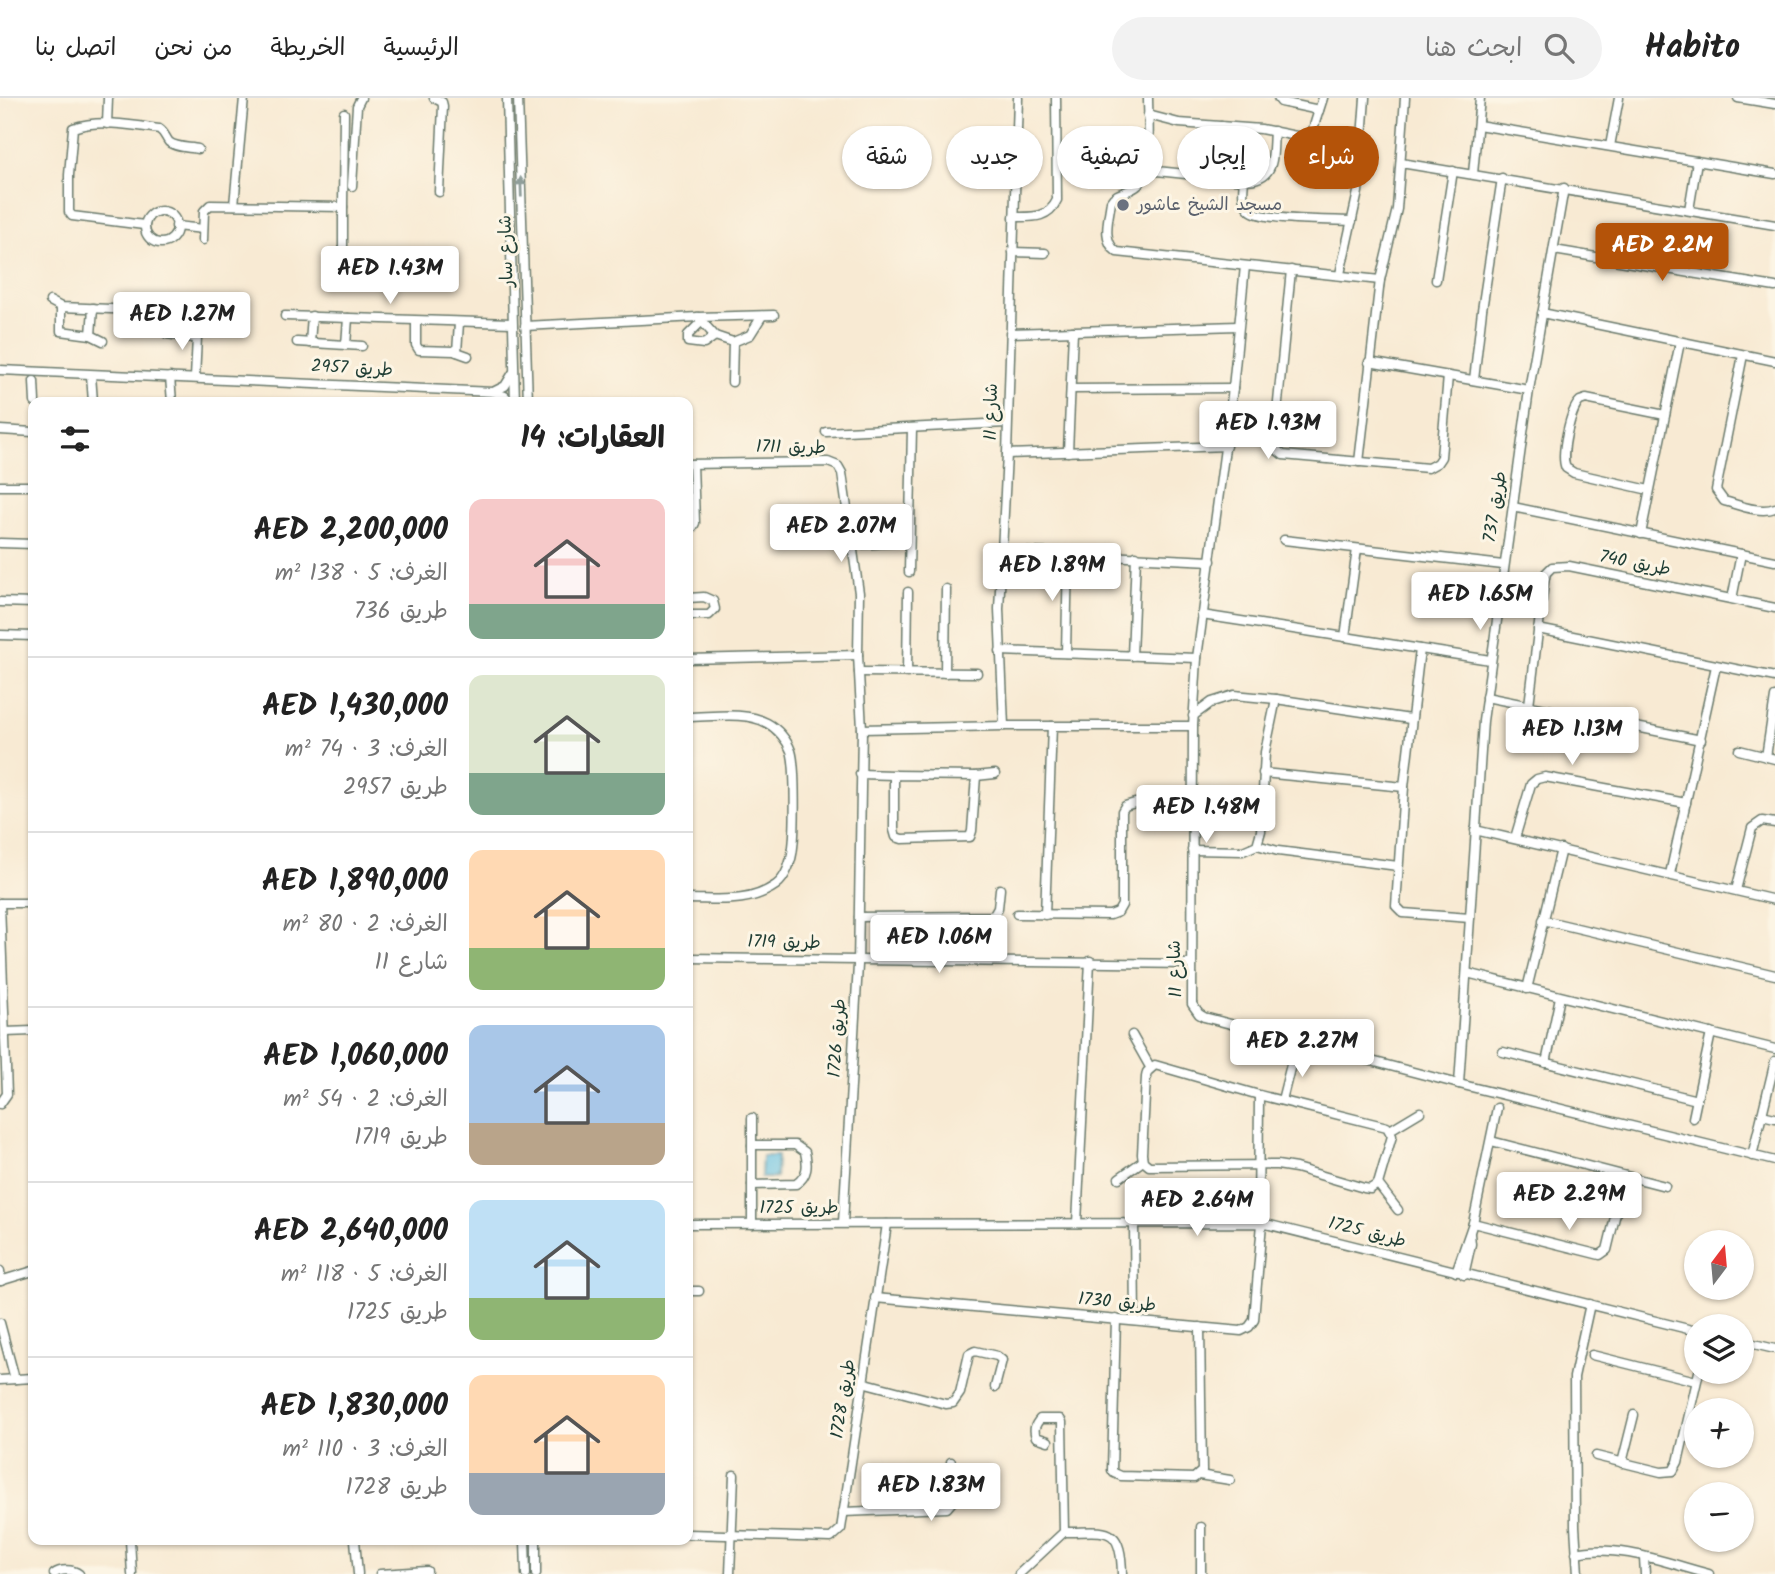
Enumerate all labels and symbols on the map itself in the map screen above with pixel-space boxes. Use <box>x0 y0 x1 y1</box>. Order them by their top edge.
one-way arrow <box>515 176 526 198</box>
place label: مسجد الشيخ عاشور <box>1135 191 1282 220</box>
marker: مسجد الشيخ عاشور <box>1115 197 1131 213</box>
street label: شارع سار <box>491 215 523 289</box>
pin: AED 2.2M <box>1590 223 1734 283</box>
pin: AED 1.43M <box>310 246 470 306</box>
pin: AED 1.27M <box>102 292 262 352</box>
street label: طريق 2957 <box>310 352 394 386</box>
street label: شارع 11 <box>977 383 1007 441</box>
pin: AED 1.93M <box>1188 402 1348 461</box>
street label: طريق 1711 <box>756 433 826 463</box>
street label: طريق 737 <box>1476 469 1516 545</box>
pin: AED 2.07M <box>761 504 921 564</box>
street label: طريق 740 <box>1597 543 1673 585</box>
pin: AED 1.89M <box>972 544 1132 603</box>
pin: AED 1.65M <box>1400 573 1560 632</box>
pin: AED 1.13M <box>1492 708 1652 767</box>
pin: AED 1.48M <box>1126 786 1286 845</box>
pin: AED 1.06M <box>859 916 1019 975</box>
street label: طريق 1719 <box>747 928 821 958</box>
street label: شارع 11 <box>1161 940 1191 998</box>
street label: طريق 1726 <box>821 997 855 1079</box>
pin: AED 2.27M <box>1222 1020 1382 1079</box>
pin: AED 2.29M <box>1489 1172 1649 1232</box>
pin: AED 2.64M <box>1117 1178 1277 1238</box>
street label: طريق 1725 <box>759 1194 839 1223</box>
street label: طريق 1725 <box>1325 1209 1409 1257</box>
north arrow <box>1684 1230 1754 1300</box>
street label: طريق 1730 <box>1077 1285 1157 1321</box>
street label: طريق 1728 <box>823 1357 865 1441</box>
pin: AED 1.83M <box>851 1464 1011 1523</box>

